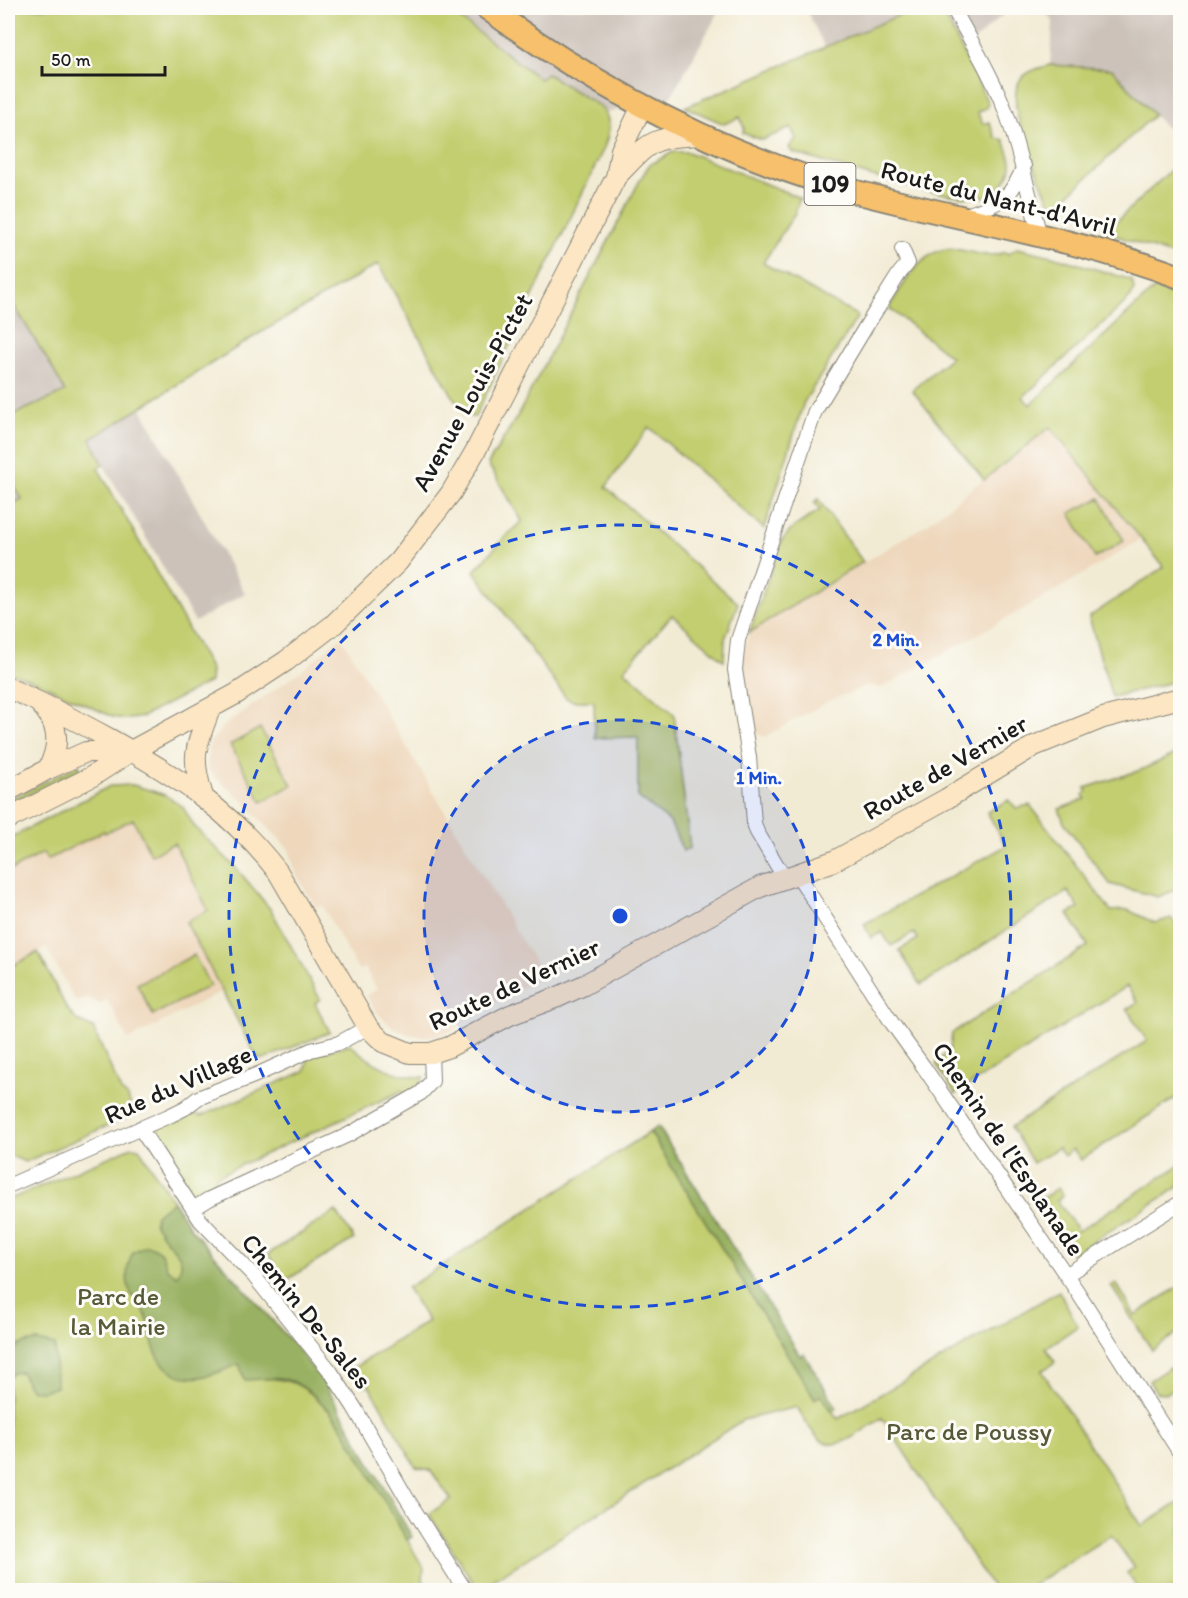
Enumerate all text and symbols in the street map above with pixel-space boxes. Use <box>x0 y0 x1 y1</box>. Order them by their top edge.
scale bar <box>42 39 165 77</box>
text: 50 m <box>51 49 91 71</box>
street label: Route du Nant-d'Avril <box>878 153 1120 243</box>
road number: 109 <box>804 163 856 205</box>
street label: Avenue Louis-Pictet <box>404 287 540 497</box>
text: 2 Min. <box>873 629 919 651</box>
street label: Route de Vernier <box>857 707 1033 827</box>
text: 1 Min. <box>736 767 782 789</box>
centre of rings <box>610 906 630 926</box>
street label: Route de Vernier <box>423 930 605 1038</box>
street label: Chemin de l'Esplanade <box>925 1036 1093 1262</box>
street label: Rue du Village <box>99 1037 257 1131</box>
street label: Chemin De-Sales <box>234 1227 380 1395</box>
park label: Parc de la Mairie <box>70 1280 166 1342</box>
park label: Parc de Poussy <box>886 1415 1052 1447</box>

